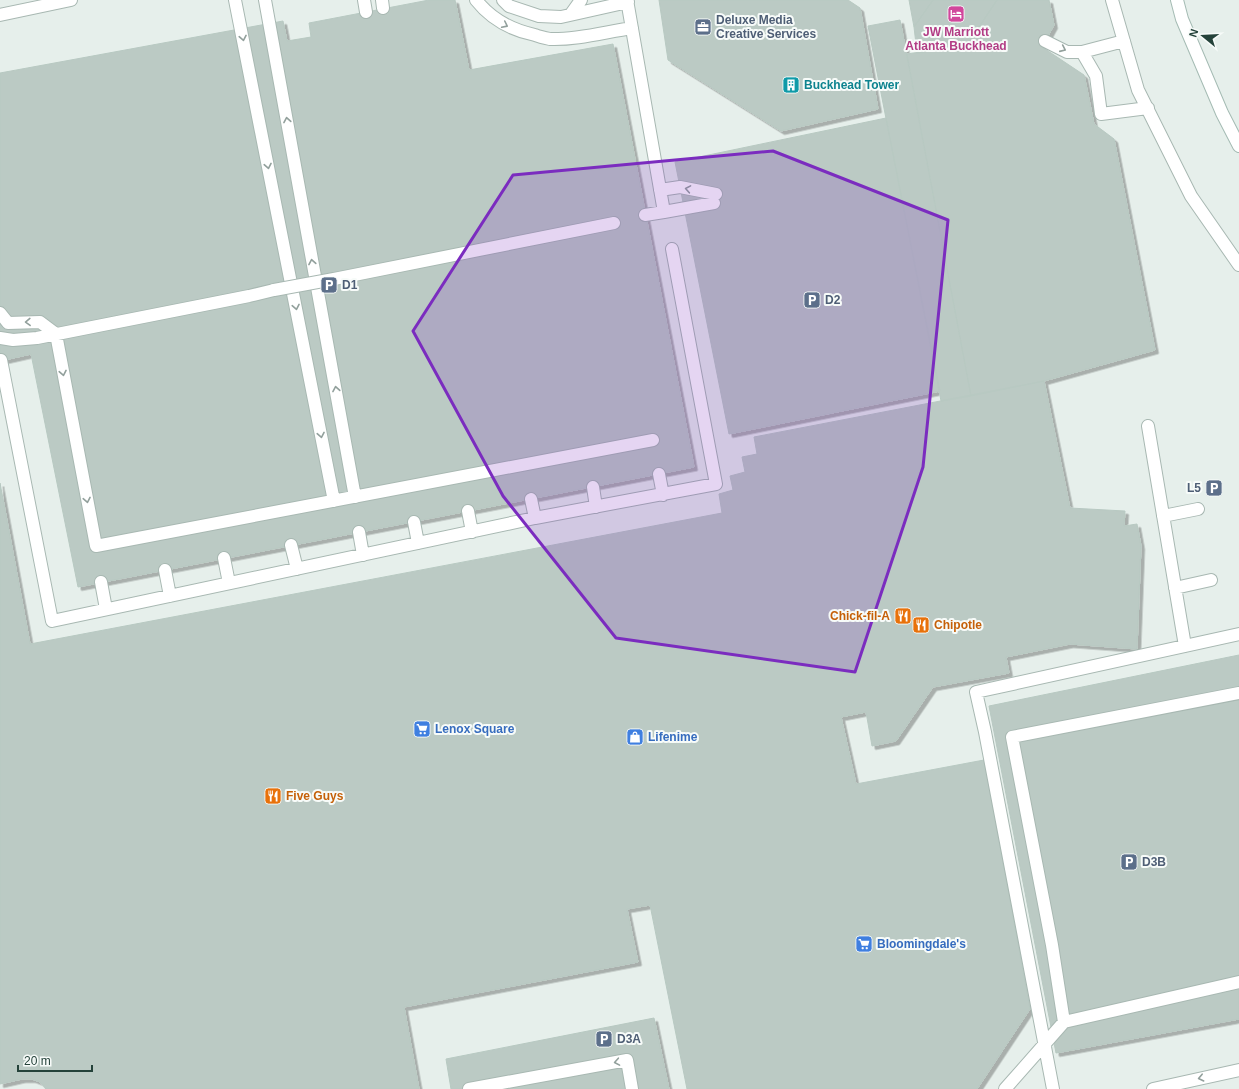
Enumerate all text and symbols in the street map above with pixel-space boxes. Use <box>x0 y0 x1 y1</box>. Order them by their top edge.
hotel icon: JW Marriott Atlanta Buckhead <box>946 4 966 24</box>
place label: Deluxe Media Creative Services <box>716 13 816 41</box>
north arrow <box>1183 16 1223 56</box>
office icon: Deluxe Media Creative Services <box>693 17 713 37</box>
one-way arrow <box>501 20 508 27</box>
place label: JW Marriott Atlanta Buckhead <box>905 25 1007 53</box>
text: N <box>1187 27 1200 39</box>
one-way arrow <box>238 35 247 41</box>
one-way arrow <box>1059 44 1066 52</box>
building icon: Buckhead Tower <box>781 75 801 95</box>
place label: Buckhead Tower <box>804 78 899 92</box>
one-way arrow <box>283 117 291 123</box>
one-way arrow <box>263 163 272 169</box>
one-way arrow <box>685 185 691 194</box>
one-way arrow <box>309 258 317 265</box>
parking icon: D1 <box>319 275 339 295</box>
place label: D1 <box>342 278 358 292</box>
parking icon: D2 <box>802 290 822 310</box>
place label: D2 <box>825 293 841 307</box>
one-way arrow <box>291 304 299 310</box>
one-way arrow <box>25 318 31 326</box>
one-way arrow <box>58 370 67 376</box>
one-way arrow <box>332 386 340 393</box>
one-way arrow <box>316 432 325 438</box>
parking icon: L5 <box>1204 478 1224 498</box>
place label: L5 <box>1187 481 1201 495</box>
one-way arrow <box>82 497 91 504</box>
restaurant icon: Chick-fil-A <box>893 606 913 626</box>
place label: Chick-fil-A <box>830 609 890 623</box>
restaurant icon: Chipotle <box>911 615 931 635</box>
place label: Chipotle <box>934 618 982 632</box>
supermarket icon: Lenox Square <box>412 719 432 739</box>
place label: Lenox Square <box>435 722 515 736</box>
shop icon: Lifenime <box>625 727 645 747</box>
place label: Lifenime <box>648 730 698 744</box>
restaurant icon: Five Guys <box>263 786 283 806</box>
place label: Five Guys <box>286 789 344 803</box>
parking icon: D3B <box>1119 852 1139 872</box>
place label: D3B <box>1142 855 1166 869</box>
supermarket icon: Bloomingdale's <box>854 934 874 954</box>
place label: Bloomingdale's <box>877 937 966 951</box>
parking icon: D3A <box>594 1029 614 1049</box>
place label: D3A <box>617 1032 641 1046</box>
scale bar <box>18 1047 92 1073</box>
text: 20 m <box>24 1054 51 1068</box>
one-way arrow <box>614 1057 620 1066</box>
one-way arrow <box>1198 1073 1205 1082</box>

